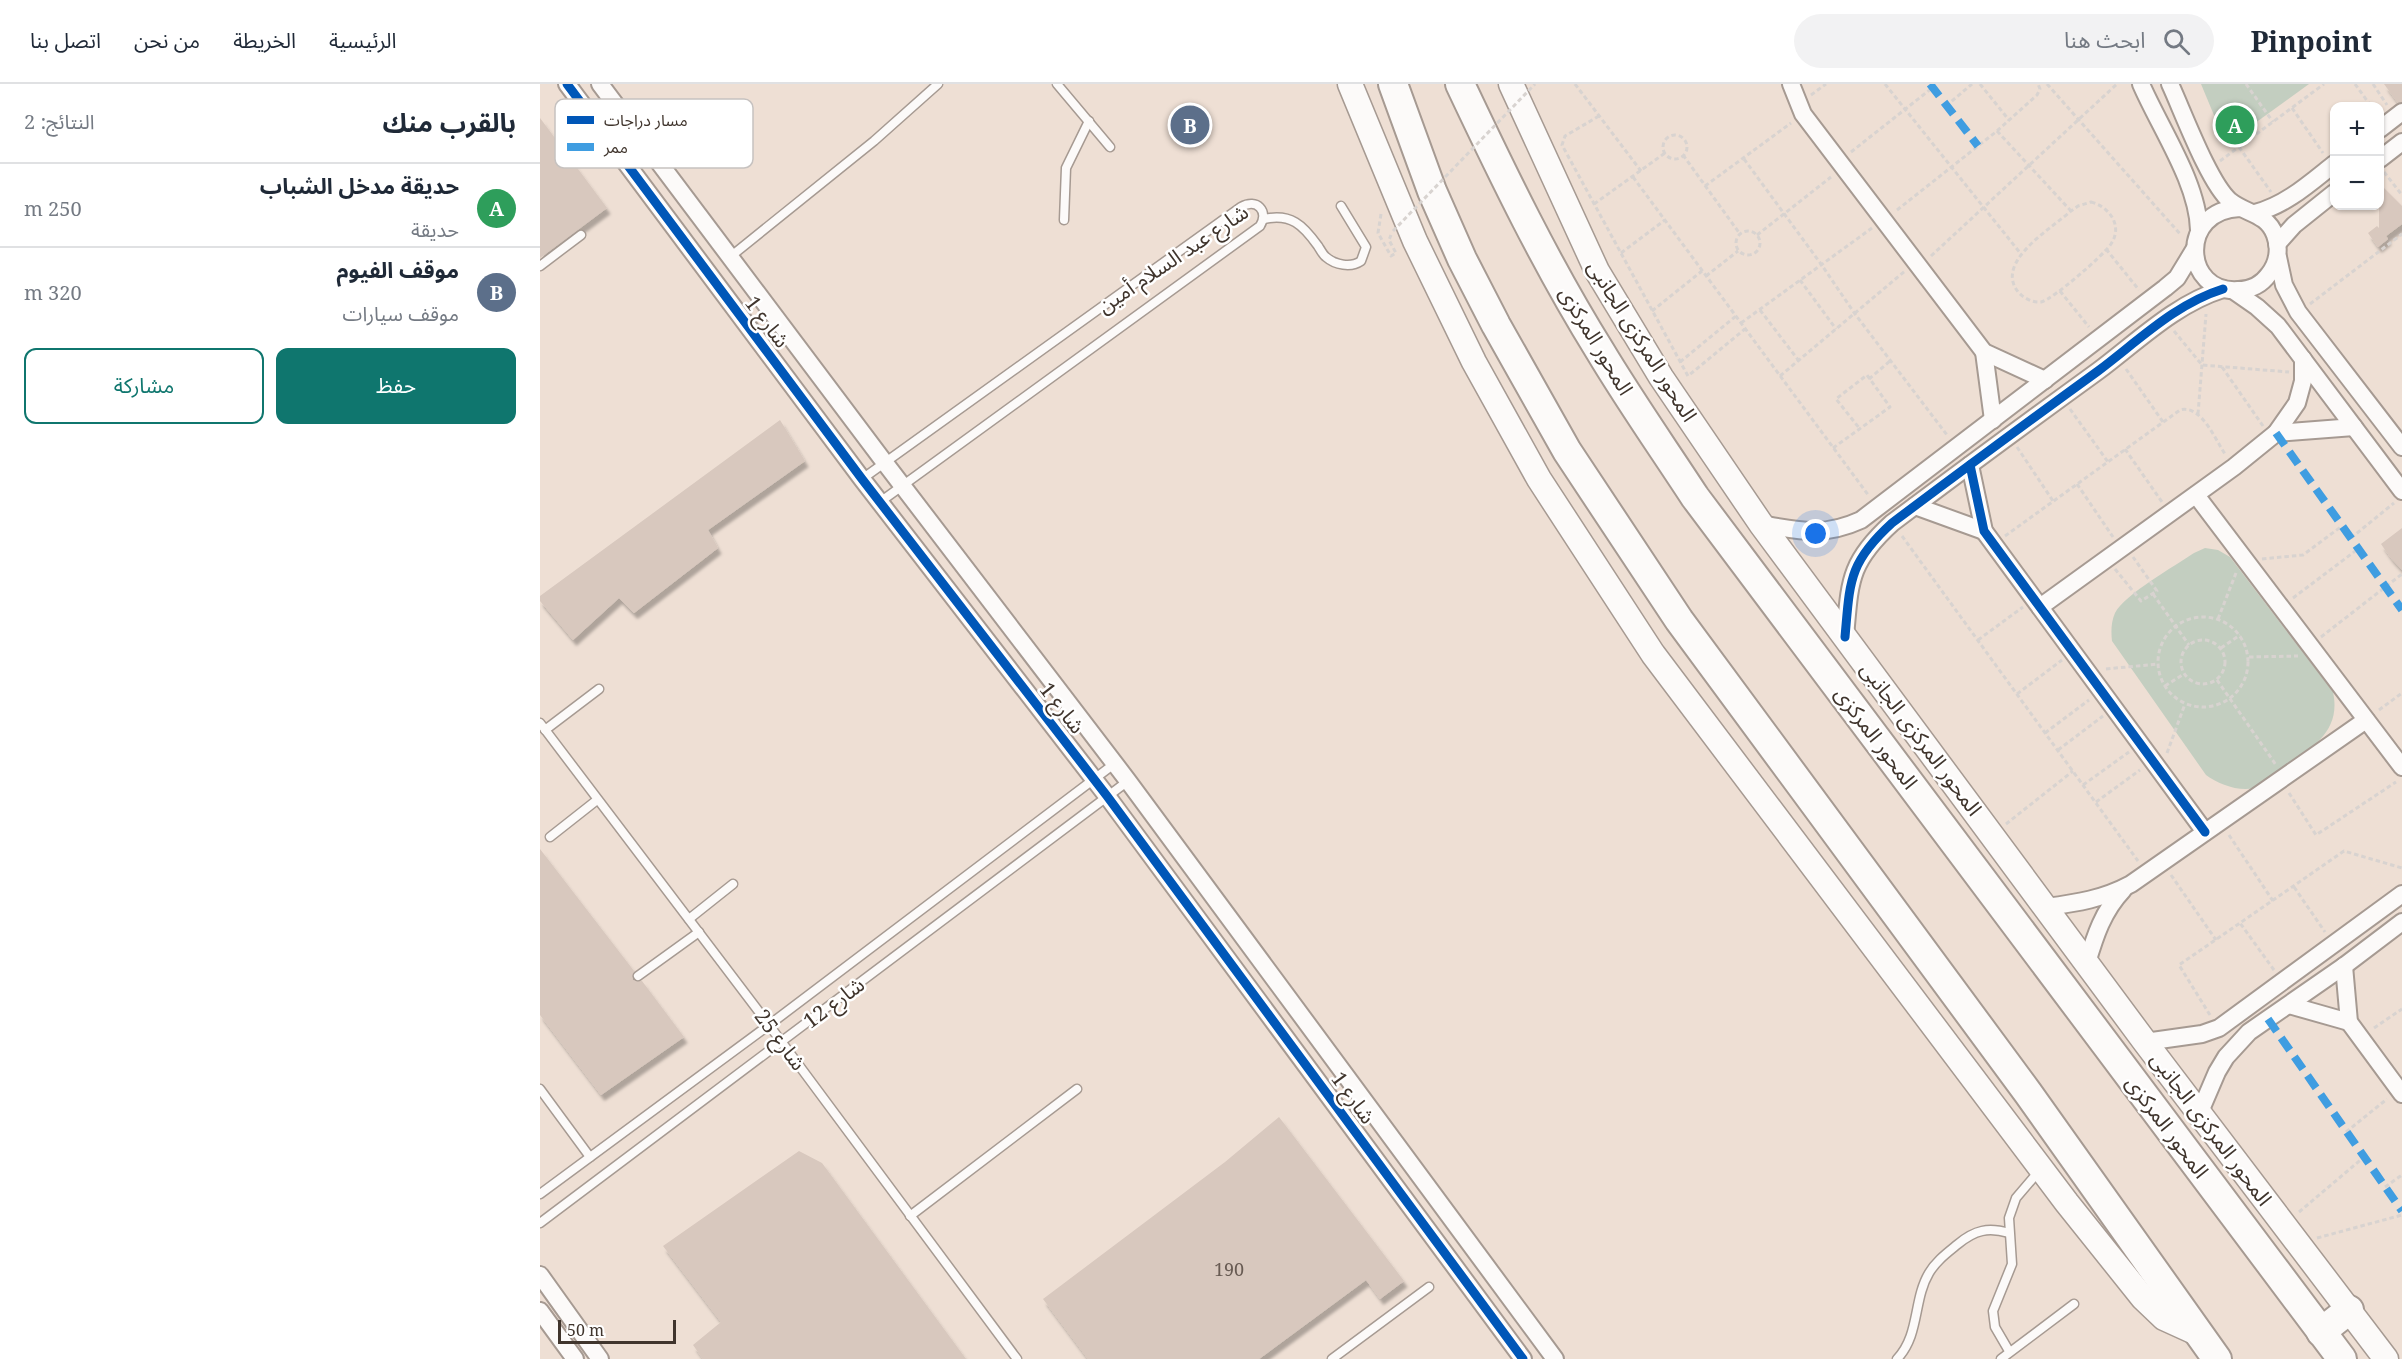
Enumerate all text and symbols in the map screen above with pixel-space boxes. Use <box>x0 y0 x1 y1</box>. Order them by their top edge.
search box <box>1794 14 2214 68</box>
text: Pinpoint <box>2250 22 2372 60</box>
text: ابحث هنا <box>2064 24 2145 54</box>
icon: search <box>2160 25 2193 58</box>
text: اتصل بنا <box>30 26 101 54</box>
text: من نحن <box>134 26 200 54</box>
text: الخريطة <box>233 26 296 54</box>
text: الرئيسية <box>329 26 397 54</box>
legend <box>555 99 753 168</box>
pin: B <box>1170 102 1210 147</box>
pin: A <box>2216 102 2254 147</box>
map controls <box>2330 102 2384 210</box>
button: + <box>2330 102 2384 156</box>
text: بالقرب منك <box>382 104 516 140</box>
text: النتائج: 2 <box>24 108 95 135</box>
text: مسار دراجات <box>604 109 688 131</box>
text: ممر <box>603 136 628 158</box>
button: − <box>2330 156 2384 210</box>
text: حديقة مدخل الشباب <box>260 170 459 200</box>
text: 250 m <box>24 195 82 222</box>
text: A <box>489 195 504 222</box>
street label: شارع عبد السلام أمين <box>1091 197 1255 322</box>
text: حديقة <box>411 216 459 243</box>
text: موقف الفيوم <box>337 254 459 284</box>
street label: المحور المركزى الجانبى <box>1582 254 1704 427</box>
text: 320 m <box>24 279 82 306</box>
text: B <box>490 279 503 306</box>
street label: المحور المركزى <box>1553 281 1640 400</box>
street label: شارع 1 <box>738 290 796 354</box>
text: موقف سيارات <box>343 300 459 327</box>
button: مشاركة <box>24 348 264 424</box>
button: حفظ <box>276 348 516 424</box>
your location <box>1801 519 1830 548</box>
street label: المحور المركزى الجانبى <box>1855 656 1989 821</box>
street label: شارع 1 <box>1032 676 1092 740</box>
street label: المحور المركزى <box>1829 680 1925 795</box>
street label: شارع 12 <box>797 970 871 1036</box>
street label: شارع 25 <box>747 1003 813 1077</box>
street label: المحور المركزى الجانبى <box>2145 1046 2279 1211</box>
street label: شارع 1 <box>1324 1066 1382 1130</box>
street label: المحور المركزى <box>2120 1069 2216 1184</box>
house number: 190 <box>1214 1257 1244 1281</box>
scale bar <box>558 1317 676 1344</box>
text: 50 m <box>567 1319 604 1341</box>

